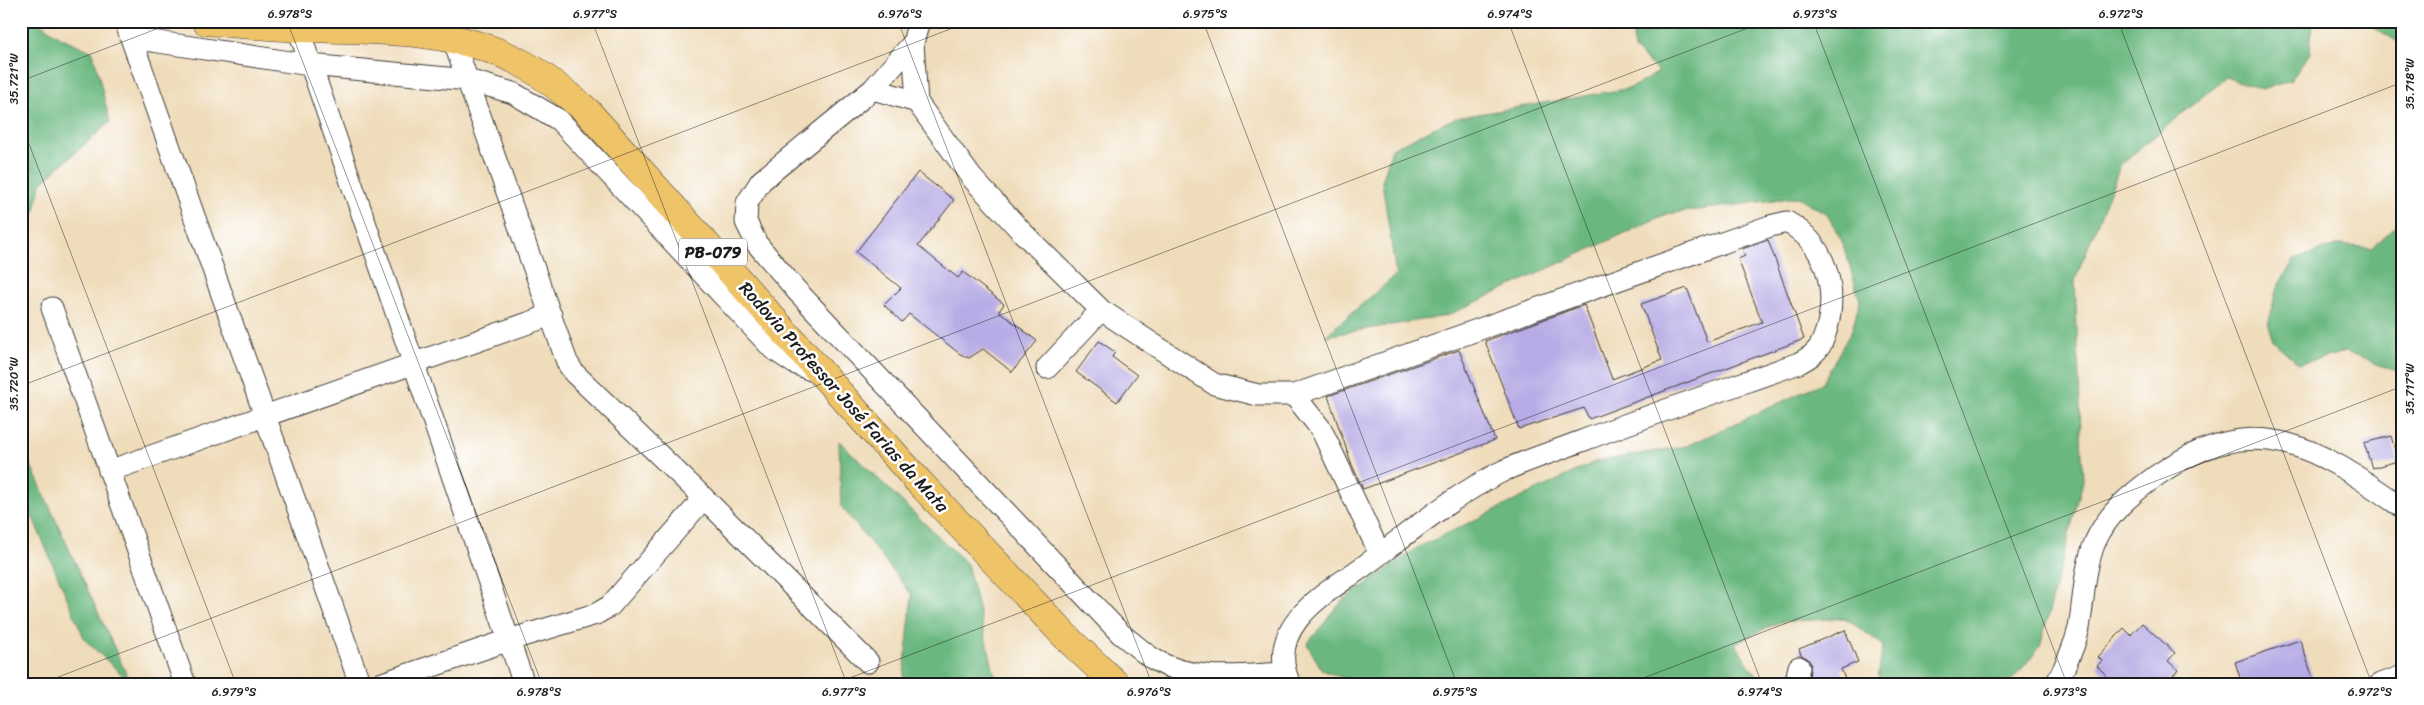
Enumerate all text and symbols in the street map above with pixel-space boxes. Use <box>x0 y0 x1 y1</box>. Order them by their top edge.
text: 6.978°S <box>268 3 313 25</box>
text: 6.977°S <box>573 3 618 25</box>
text: 6.976°S <box>878 3 923 25</box>
text: 6.975°S <box>1183 3 1228 25</box>
text: 6.974°S <box>1488 3 1533 25</box>
text: 6.973°S <box>1793 3 1837 25</box>
text: 6.972°S <box>2099 3 2144 25</box>
text: 35.721°W <box>3 53 25 104</box>
text: 35.718°W <box>2399 58 2421 110</box>
road number: PB-079 <box>679 238 747 266</box>
street label: Rodovia Professor José Farias da Mata <box>731 274 958 521</box>
text: 35.720°W <box>3 357 25 411</box>
text: 35.717°W <box>2399 363 2421 414</box>
text: 6.979°S <box>212 681 257 703</box>
text: 6.978°S <box>517 681 562 703</box>
text: 6.977°S <box>822 681 867 703</box>
text: 6.976°S <box>1127 681 1172 703</box>
text: 6.975°S <box>1433 681 1478 703</box>
text: 6.974°S <box>1738 681 1783 703</box>
text: 6.973°S <box>2043 681 2087 703</box>
text: 6.972°S <box>2348 681 2393 703</box>

